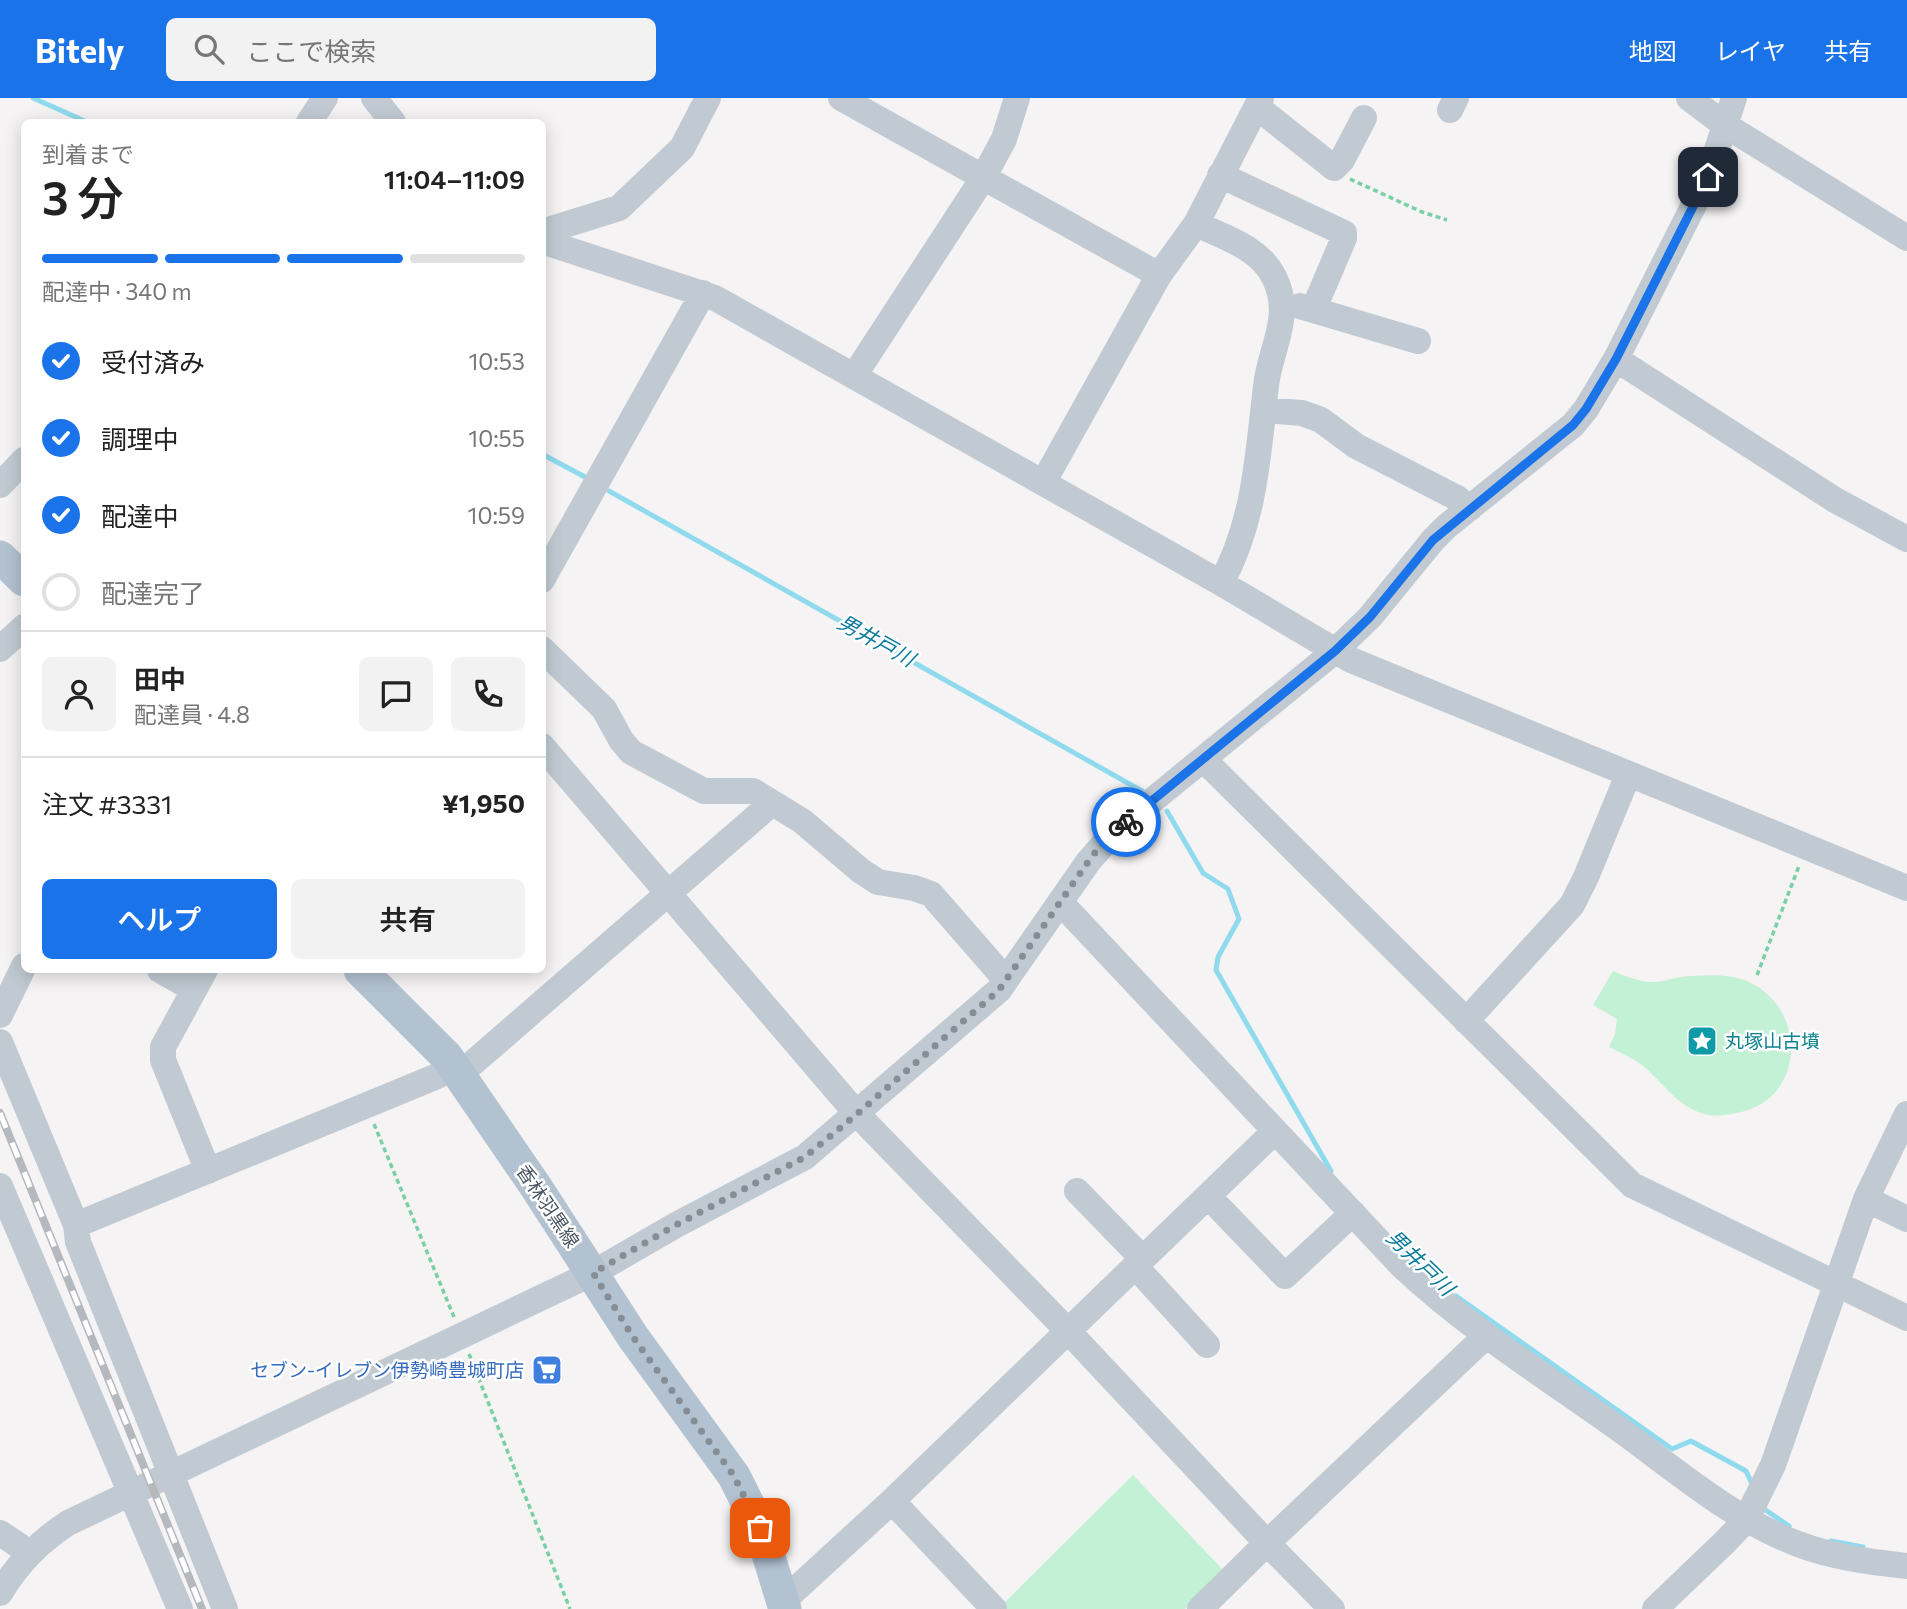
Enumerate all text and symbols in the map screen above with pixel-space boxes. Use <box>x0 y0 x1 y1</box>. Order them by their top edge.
search box <box>166 18 656 81</box>
text: Bitely <box>35 29 124 70</box>
icon: search <box>190 30 228 68</box>
text: ここで検索 <box>246 35 376 66</box>
text: 地図 <box>1629 36 1677 65</box>
text: レイヤ <box>1715 36 1786 65</box>
text: 共有 <box>1824 36 1872 65</box>
text: 到着まで <box>42 140 134 168</box>
pin <box>1678 147 1738 207</box>
icon: home <box>1689 158 1727 196</box>
text: 11:04–11:09 <box>384 163 525 194</box>
text: 3 分 <box>42 168 123 224</box>
text: 配達中 · 340 m <box>42 277 192 305</box>
icon: check <box>42 342 80 380</box>
text: 受付済み <box>101 346 205 377</box>
text: 10:53 <box>468 347 525 375</box>
icon: check <box>42 419 80 457</box>
text: 調理中 <box>101 423 179 454</box>
text: 10:55 <box>468 424 525 452</box>
icon: check <box>42 496 80 534</box>
text: 配達中 <box>101 500 179 531</box>
text: 10:59 <box>468 501 525 529</box>
text: 配達完了 <box>101 577 205 608</box>
water label: 男井戸川 <box>834 608 921 672</box>
button: person <box>42 657 116 731</box>
button: chat <box>359 657 433 731</box>
button: phone <box>451 657 525 731</box>
text: 田中 <box>134 663 186 694</box>
text: 配達員 · 4.8 <box>134 700 250 728</box>
text: ¥1,950 <box>442 787 525 818</box>
courier <box>1091 787 1161 857</box>
text: 注文 #3331 <box>42 788 172 819</box>
icon: bike <box>1107 803 1145 841</box>
button: ヘルプ <box>42 879 277 959</box>
button: 共有 <box>291 879 525 959</box>
place icon: 丸塚山古墳 <box>1685 1024 1719 1058</box>
place label: 丸塚山古墳 <box>1725 1029 1820 1052</box>
street label: 香林羽黒線 <box>512 1160 585 1252</box>
water label: 男井戸川 <box>1382 1224 1461 1301</box>
supermarket icon: セブン-イレブン伊勢崎豊城町店 <box>530 1353 564 1387</box>
place label: セブン-イレブン伊勢崎豊城町店 <box>250 1358 524 1381</box>
pin <box>730 1498 790 1558</box>
icon: bag <box>741 1509 779 1547</box>

